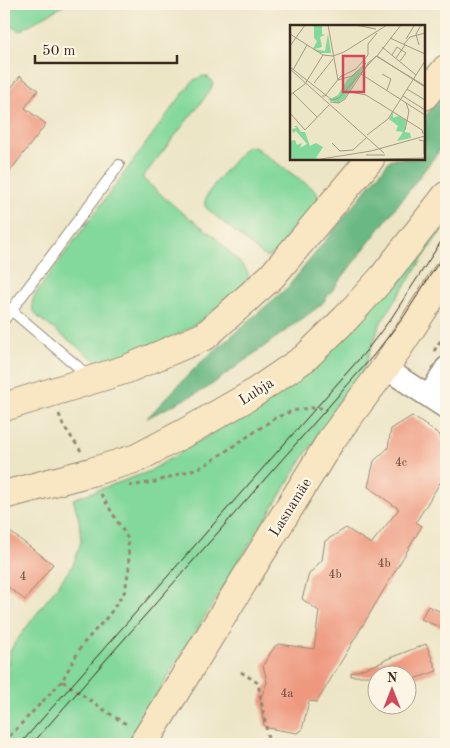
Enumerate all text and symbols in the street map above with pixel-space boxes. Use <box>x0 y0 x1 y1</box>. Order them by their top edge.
inset map <box>290 25 425 160</box>
scale bar <box>35 32 178 64</box>
text: 50 m <box>42 44 76 59</box>
street label: Lubja <box>237 375 277 409</box>
house number: 4c <box>395 457 407 469</box>
street label: Lasnamäe <box>268 476 315 540</box>
house number: 4b <box>377 558 391 570</box>
house number: 4b <box>328 569 342 581</box>
house number: 4 <box>20 571 27 583</box>
north arrow <box>368 666 418 716</box>
text: N <box>387 671 398 685</box>
house number: 4a <box>281 688 294 700</box>

